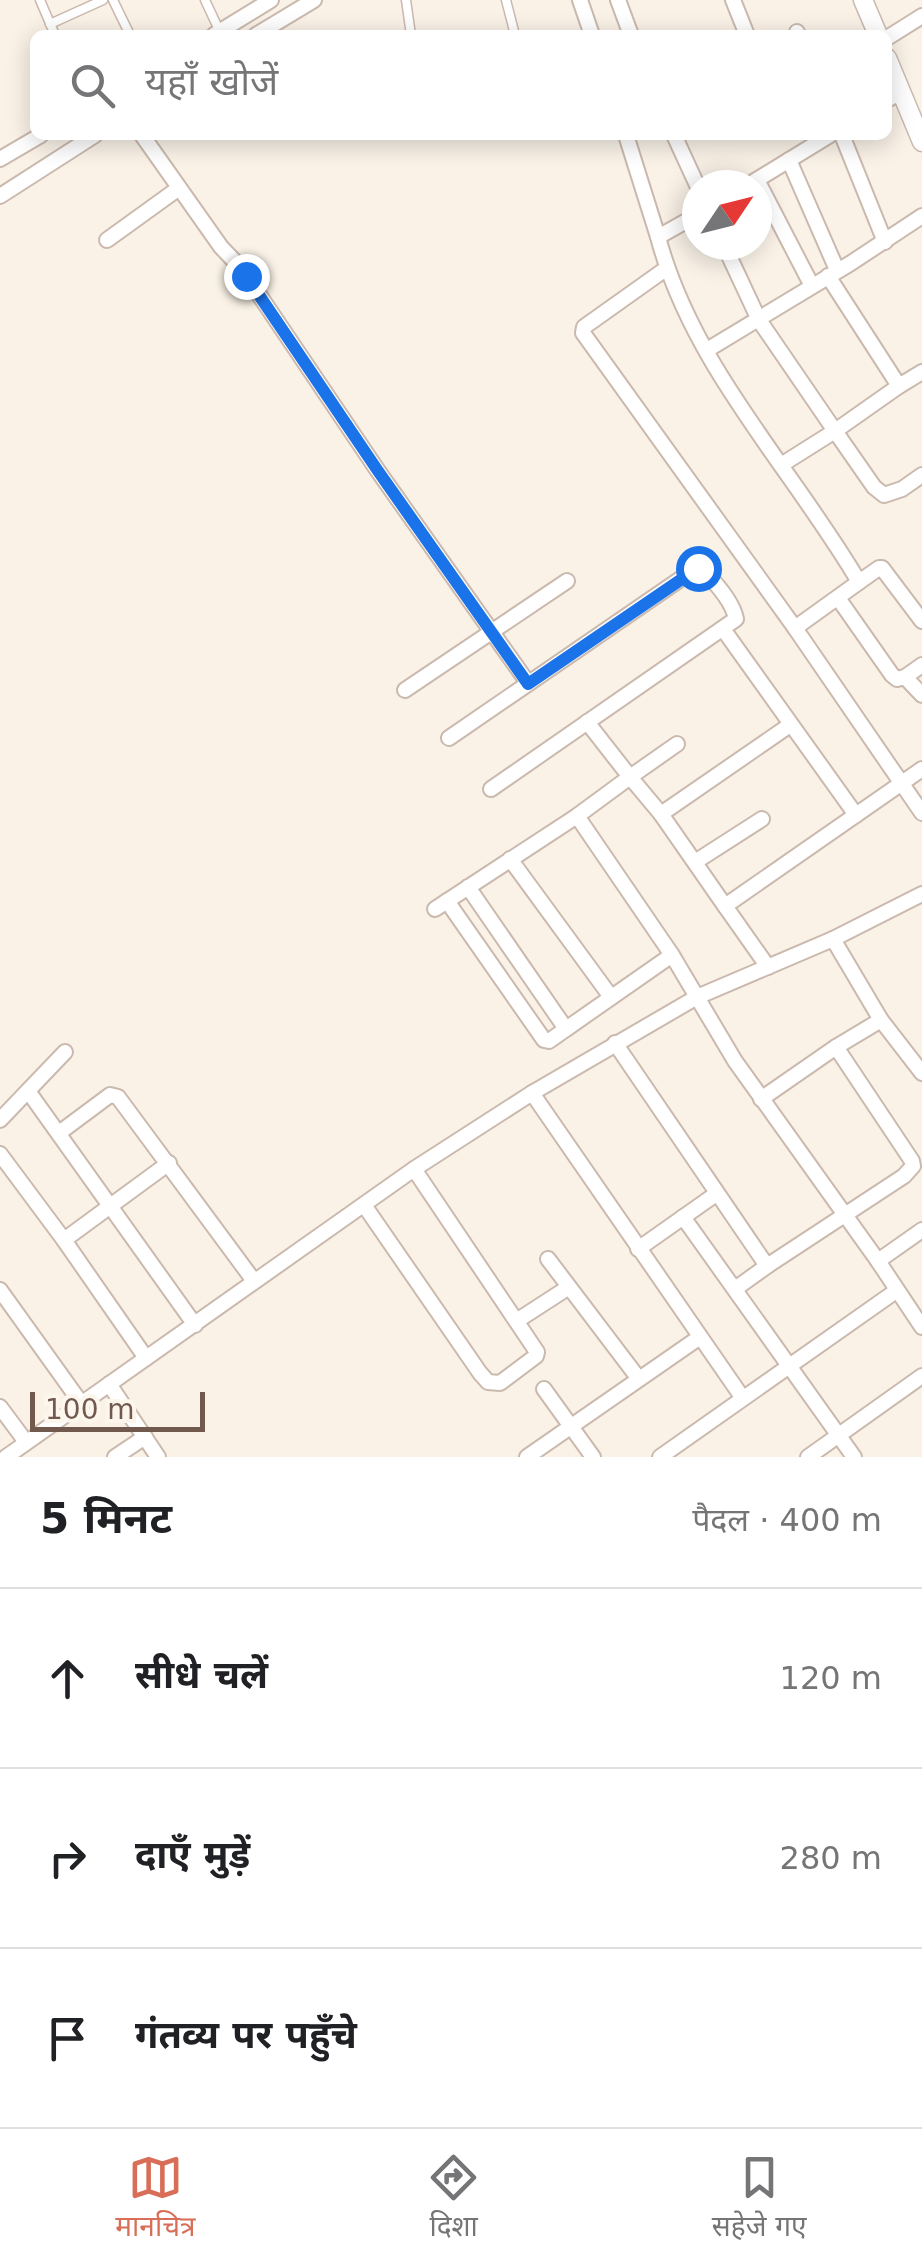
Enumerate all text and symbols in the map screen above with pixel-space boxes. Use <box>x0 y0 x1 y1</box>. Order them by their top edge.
search box <box>30 30 892 140</box>
icon: search <box>65 58 120 113</box>
text: यहाँ खोजें <box>145 60 278 104</box>
north arrow <box>682 170 772 260</box>
route end <box>224 254 270 300</box>
route start <box>676 546 722 592</box>
scale bar <box>30 1387 205 1432</box>
text: 100 m <box>45 1393 135 1426</box>
text: 5 मिनट <box>40 1494 172 1543</box>
text: पैदल · 400 m <box>692 1501 882 1539</box>
icon: ahead <box>40 1651 95 1706</box>
text: सीधे चलें <box>135 1653 268 1697</box>
text: 120 m <box>780 1659 882 1697</box>
icon: right <box>40 1831 95 1886</box>
text: दाएँ मुड़ें <box>135 1833 250 1877</box>
text: 280 m <box>780 1839 882 1877</box>
icon: arrive <box>40 2011 95 2066</box>
text: गंतव्य पर पहुँचे <box>135 2013 357 2057</box>
tab: मानचित्र <box>115 2150 195 2247</box>
tab: दिशा <box>426 2150 481 2247</box>
tab: सहेजे गए <box>712 2150 807 2247</box>

